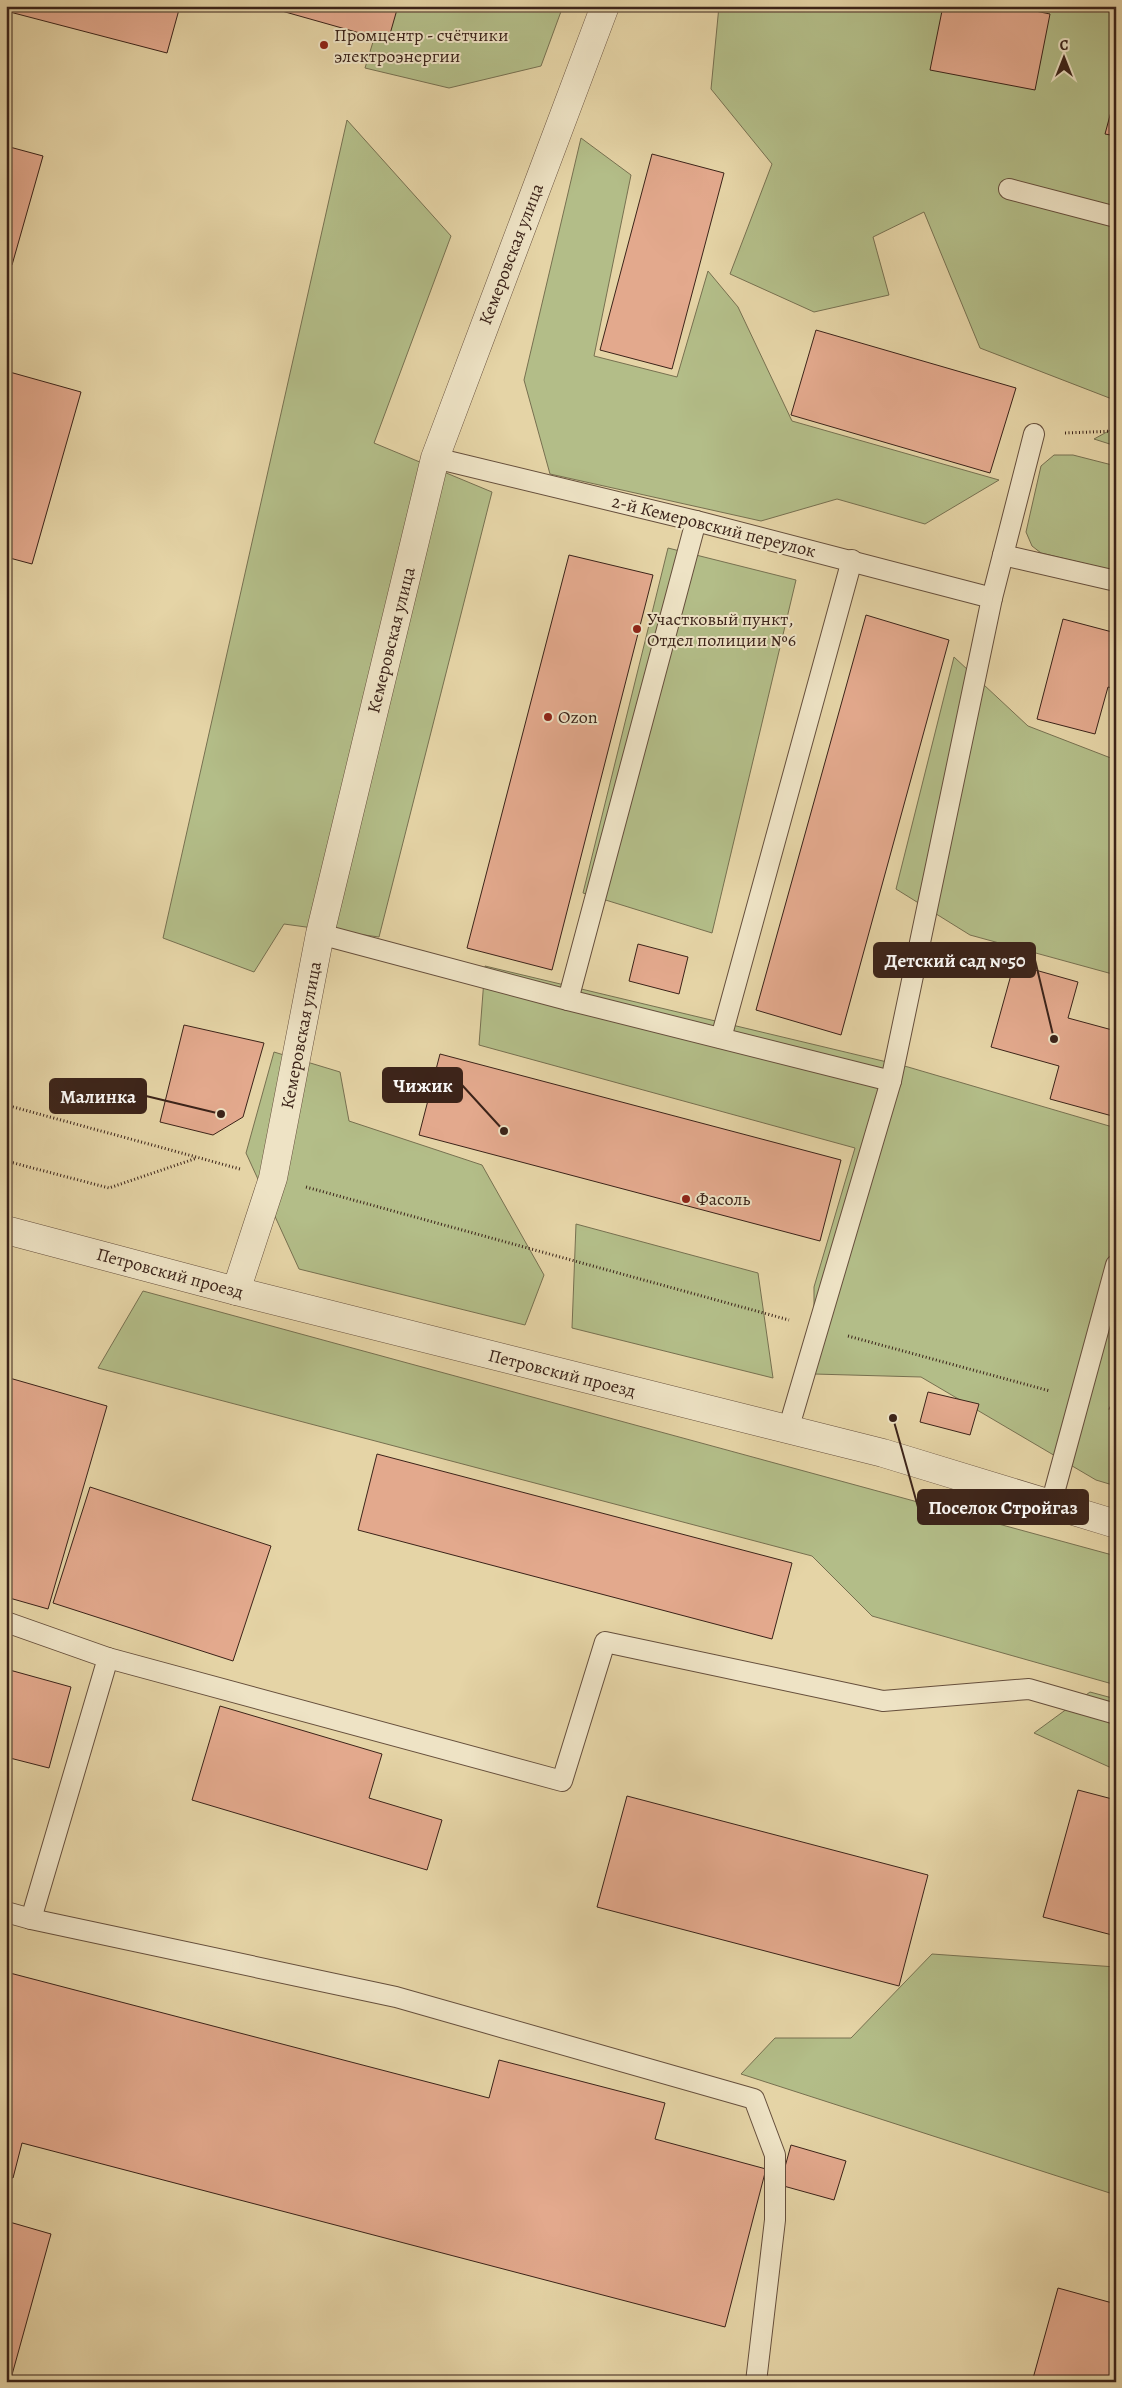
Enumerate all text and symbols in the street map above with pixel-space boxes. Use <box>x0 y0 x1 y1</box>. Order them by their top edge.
place label: Промцентр - счётчики электроэнергии <box>334 23 509 68</box>
north arrow <box>1040 32 1090 82</box>
text: С <box>1060 36 1069 55</box>
marker: Промцентр - счётчики электроэнергии <box>318 39 330 51</box>
street label: Кемеровская улица <box>473 179 549 328</box>
street label: 2-й Кемеровский переулок <box>609 489 819 563</box>
street label: Кемеровская улица <box>361 564 421 716</box>
place label: Участковый пункт, Отдел полиции №6 <box>647 607 796 652</box>
marker: Участковый пункт, Отдел полиции №6 <box>631 623 643 635</box>
place label: Ozon <box>558 705 598 729</box>
marker: Ozon <box>542 711 554 723</box>
callout: Детский сад №50 <box>874 943 1035 977</box>
text: Детский сад №50 <box>884 948 1026 974</box>
street label: Кемеровская улица <box>275 958 327 1111</box>
callout: Чижик <box>383 1068 462 1102</box>
text: Чижик <box>393 1073 453 1099</box>
callout: Малинка <box>50 1079 146 1113</box>
text: Малинка <box>60 1084 137 1110</box>
place label: Фасоль <box>696 1187 751 1211</box>
marker: Фасоль <box>680 1193 692 1205</box>
street label: Петровский проезд <box>94 1242 246 1304</box>
street label: Петровский проезд <box>486 1343 638 1403</box>
callout: Поселок Стройгаз <box>918 1490 1088 1524</box>
text: Поселок Стройгаз <box>928 1495 1078 1521</box>

